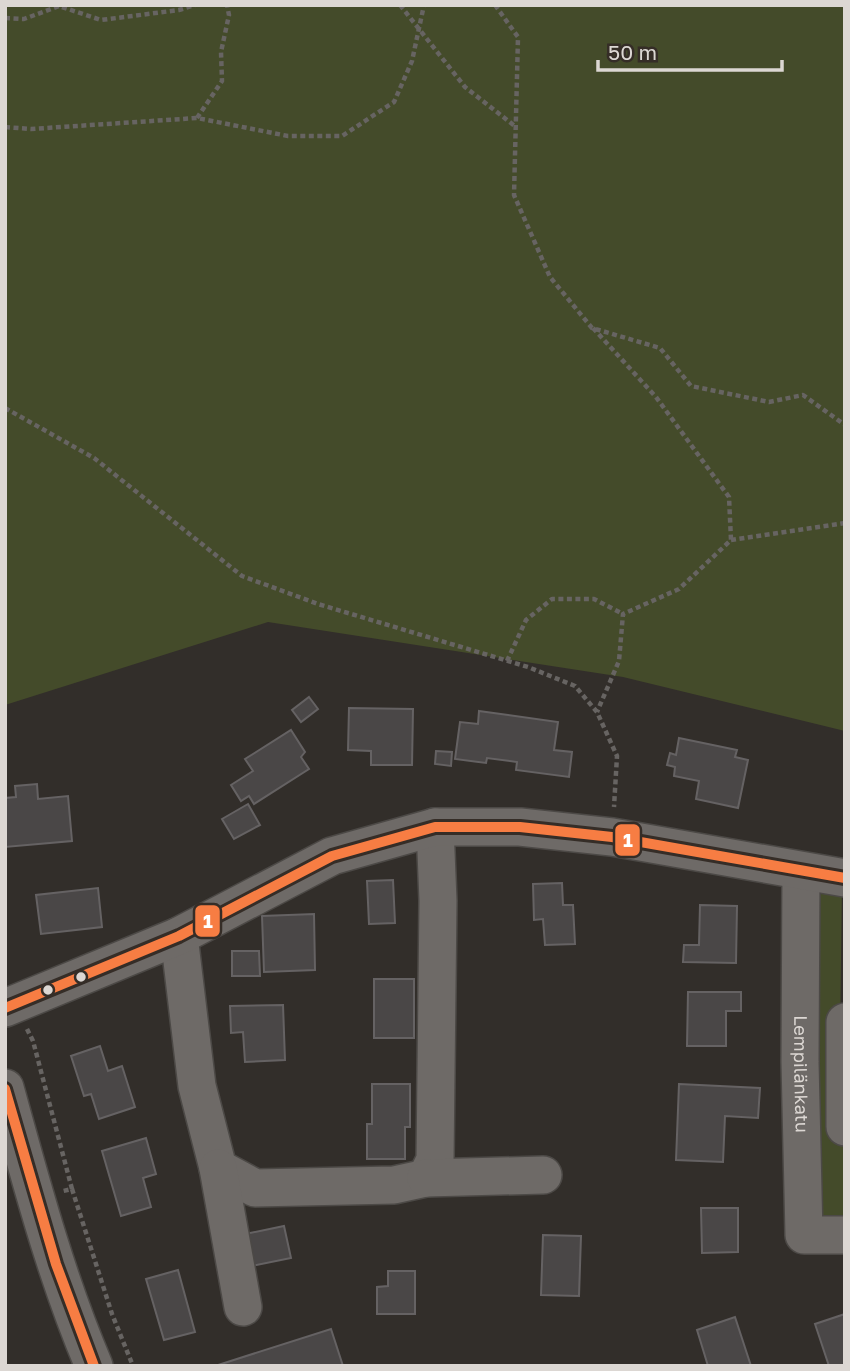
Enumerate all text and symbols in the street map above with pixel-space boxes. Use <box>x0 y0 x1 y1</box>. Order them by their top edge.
scale bar <box>598 28 782 72</box>
text: 50 m <box>608 39 657 65</box>
line badge: 1 <box>614 823 641 857</box>
text: 1 <box>623 828 633 851</box>
line badge: 1 <box>194 904 221 938</box>
text: 1 <box>203 909 213 932</box>
unlabelled marker <box>74 970 88 984</box>
unlabelled marker <box>41 983 55 997</box>
street label: Lempilänkatu <box>790 1015 814 1133</box>

